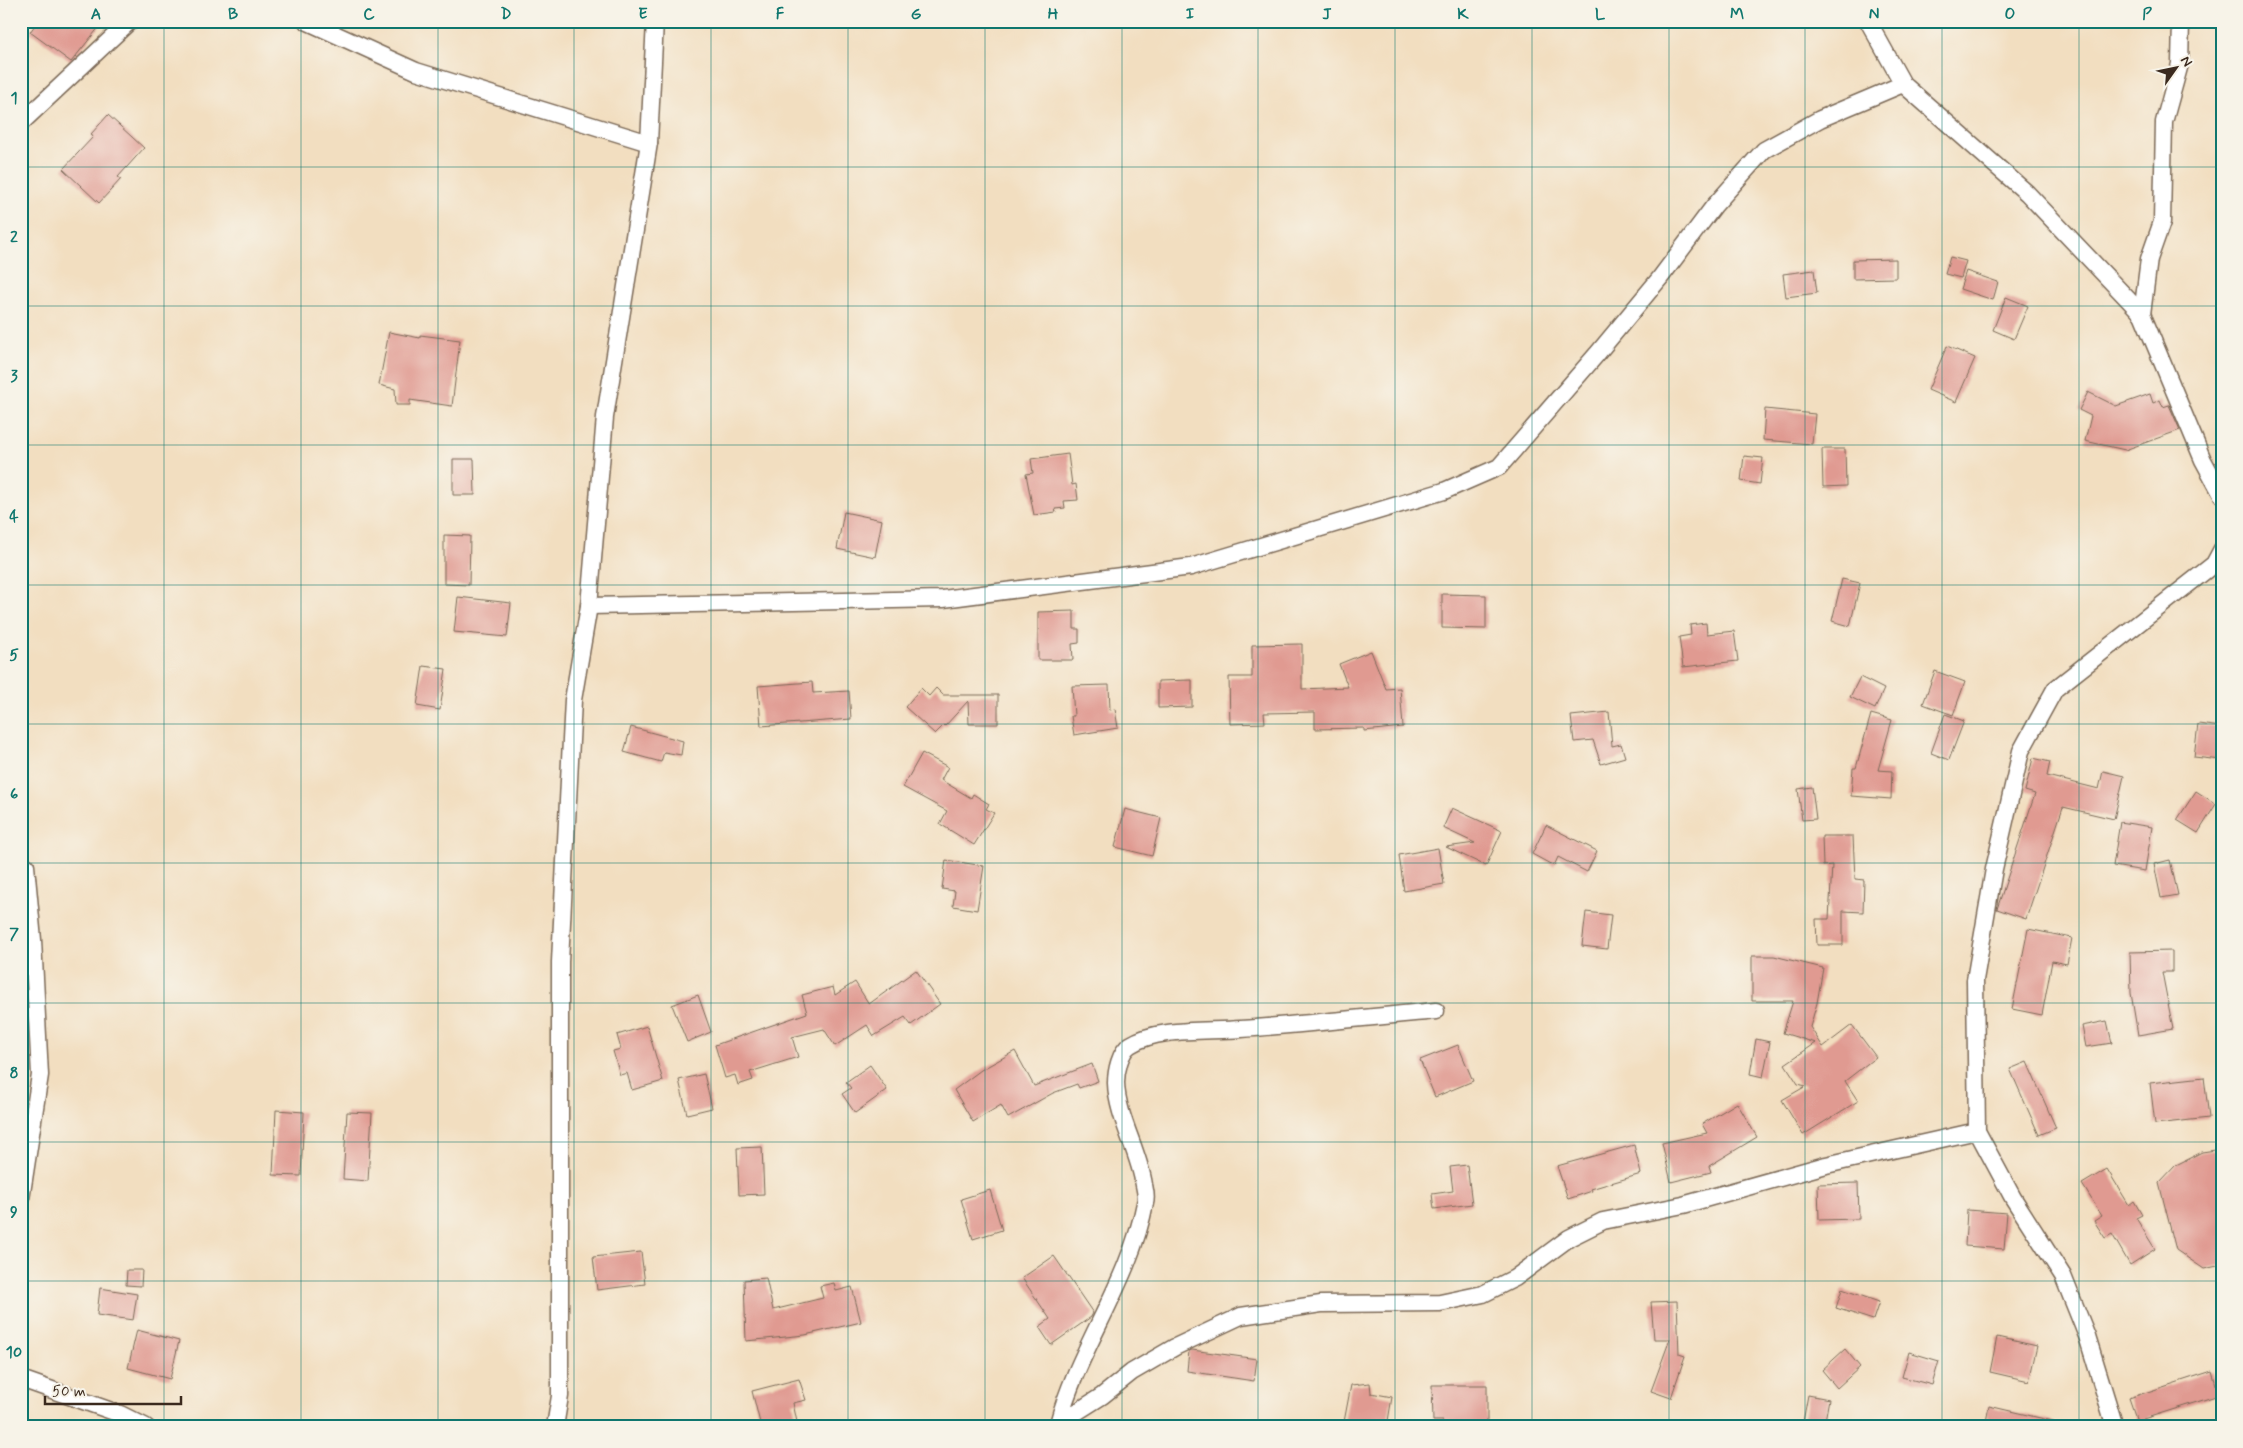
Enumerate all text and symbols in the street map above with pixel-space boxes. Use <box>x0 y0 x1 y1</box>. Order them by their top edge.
text: A <box>91 4 101 25</box>
text: B <box>228 4 238 25</box>
text: C <box>363 4 375 25</box>
text: D <box>500 4 512 25</box>
text: E <box>638 4 648 25</box>
text: F <box>776 4 785 25</box>
text: G <box>911 4 922 25</box>
text: H <box>1048 4 1059 25</box>
text: I <box>1186 4 1195 25</box>
text: J <box>1322 4 1332 25</box>
text: K <box>1457 4 1469 25</box>
text: L <box>1595 4 1606 25</box>
text: M <box>1730 4 1744 25</box>
text: N <box>1869 4 1879 25</box>
text: O <box>2005 4 2016 25</box>
text: P <box>2142 4 2152 25</box>
north arrow <box>2150 42 2200 92</box>
text: N <box>2176 53 2196 70</box>
text: 1 <box>10 88 18 109</box>
text: 2 <box>10 227 18 248</box>
text: 3 <box>10 366 18 387</box>
text: 4 <box>9 506 19 527</box>
text: 5 <box>9 645 19 666</box>
text: 6 <box>10 784 18 805</box>
text: 7 <box>9 924 19 945</box>
text: 8 <box>9 1063 19 1084</box>
text: 9 <box>10 1202 18 1223</box>
text: 10 <box>6 1342 22 1363</box>
scale bar <box>45 1373 181 1405</box>
text: 50 m <box>52 1382 86 1402</box>

